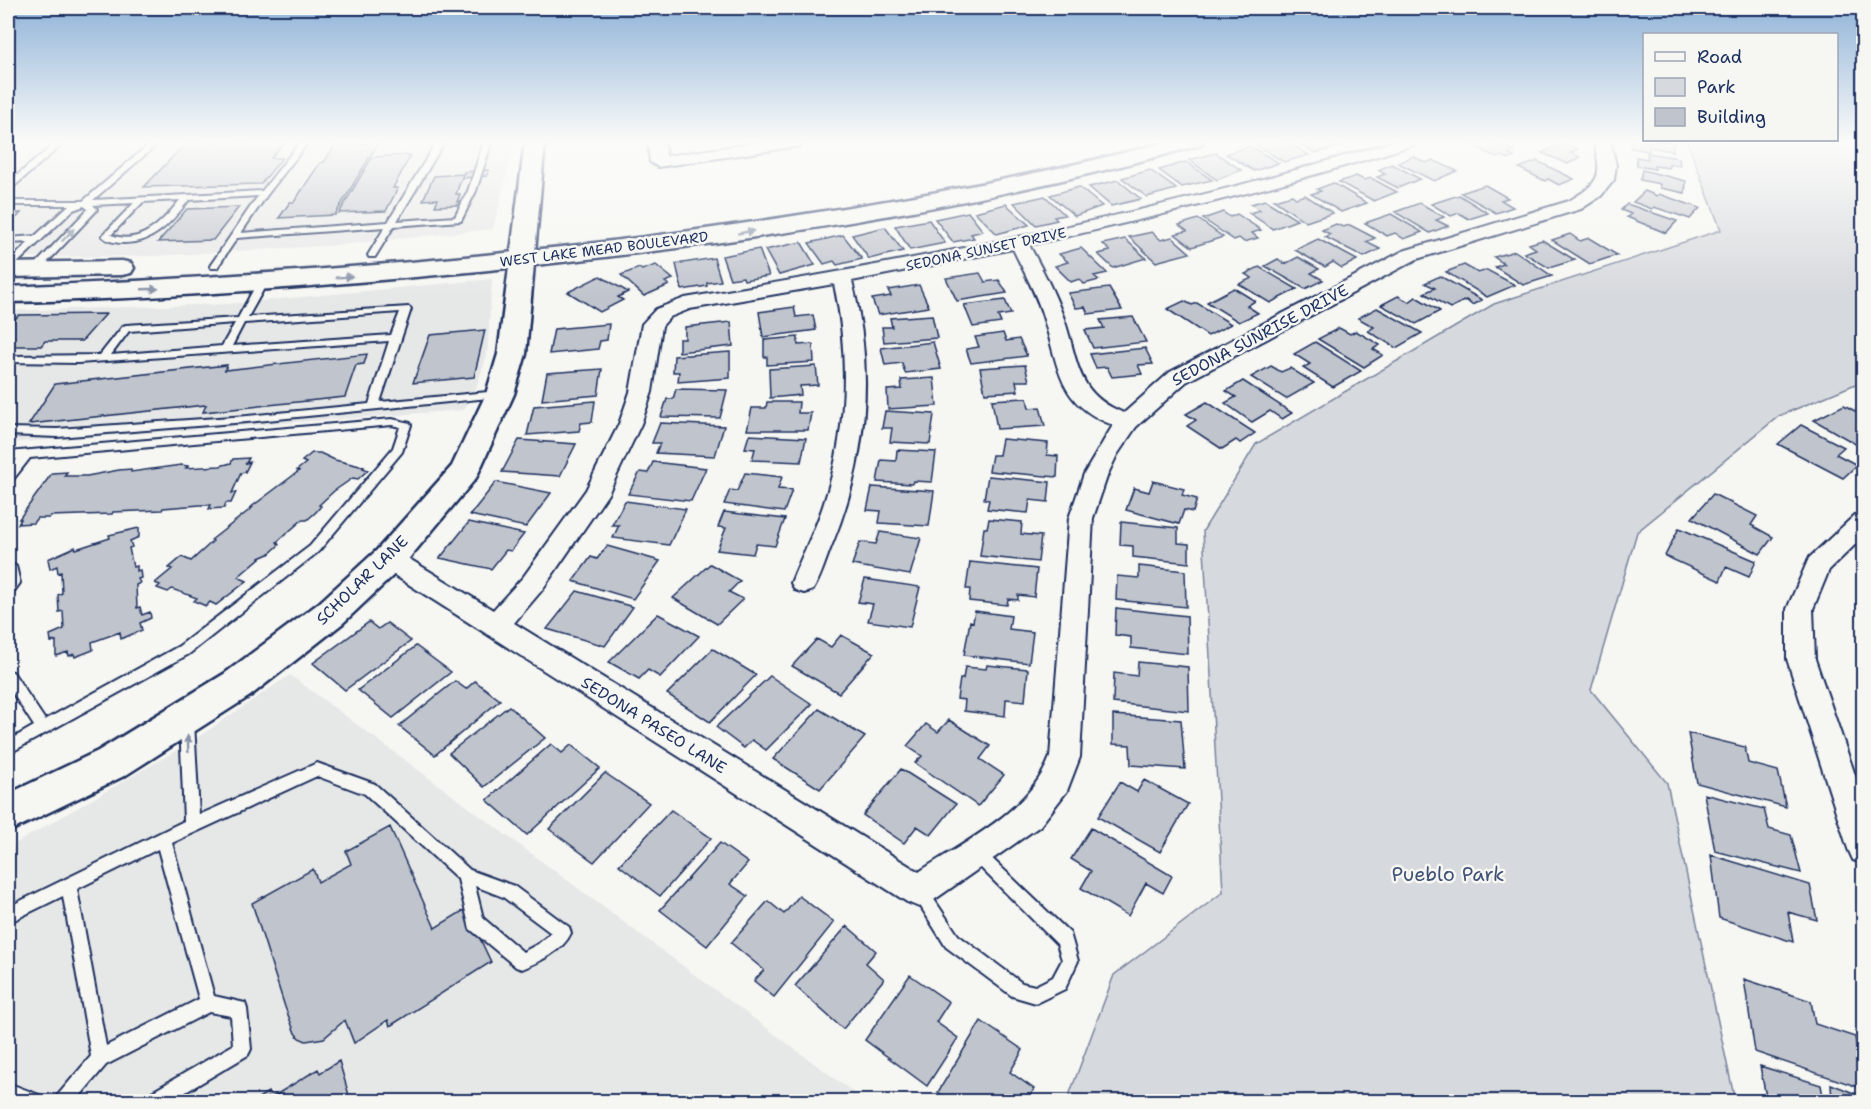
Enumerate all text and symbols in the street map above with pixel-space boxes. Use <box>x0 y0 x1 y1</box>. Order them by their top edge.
legend <box>1643 33 1838 141</box>
text: Road <box>1697 45 1742 69</box>
text: Park <box>1697 75 1736 99</box>
text: Building <box>1697 105 1766 129</box>
street label: SEDONA SUNSET DRIVE <box>904 223 1068 275</box>
street label: WEST LAKE MEAD BOULEVARD <box>499 227 709 271</box>
one-way arrow <box>737 227 756 236</box>
one-way arrow <box>61 228 75 243</box>
one-way arrow <box>335 272 354 281</box>
street label: SEDONA SUNRISE DRIVE <box>1168 279 1352 391</box>
one-way arrow <box>140 285 159 294</box>
street label: SCHOLAR LANE <box>312 531 412 629</box>
street label: SEDONA PASEO LANE <box>577 672 731 778</box>
one-way arrow <box>183 735 192 754</box>
park label: Pueblo Park <box>1391 861 1505 887</box>

